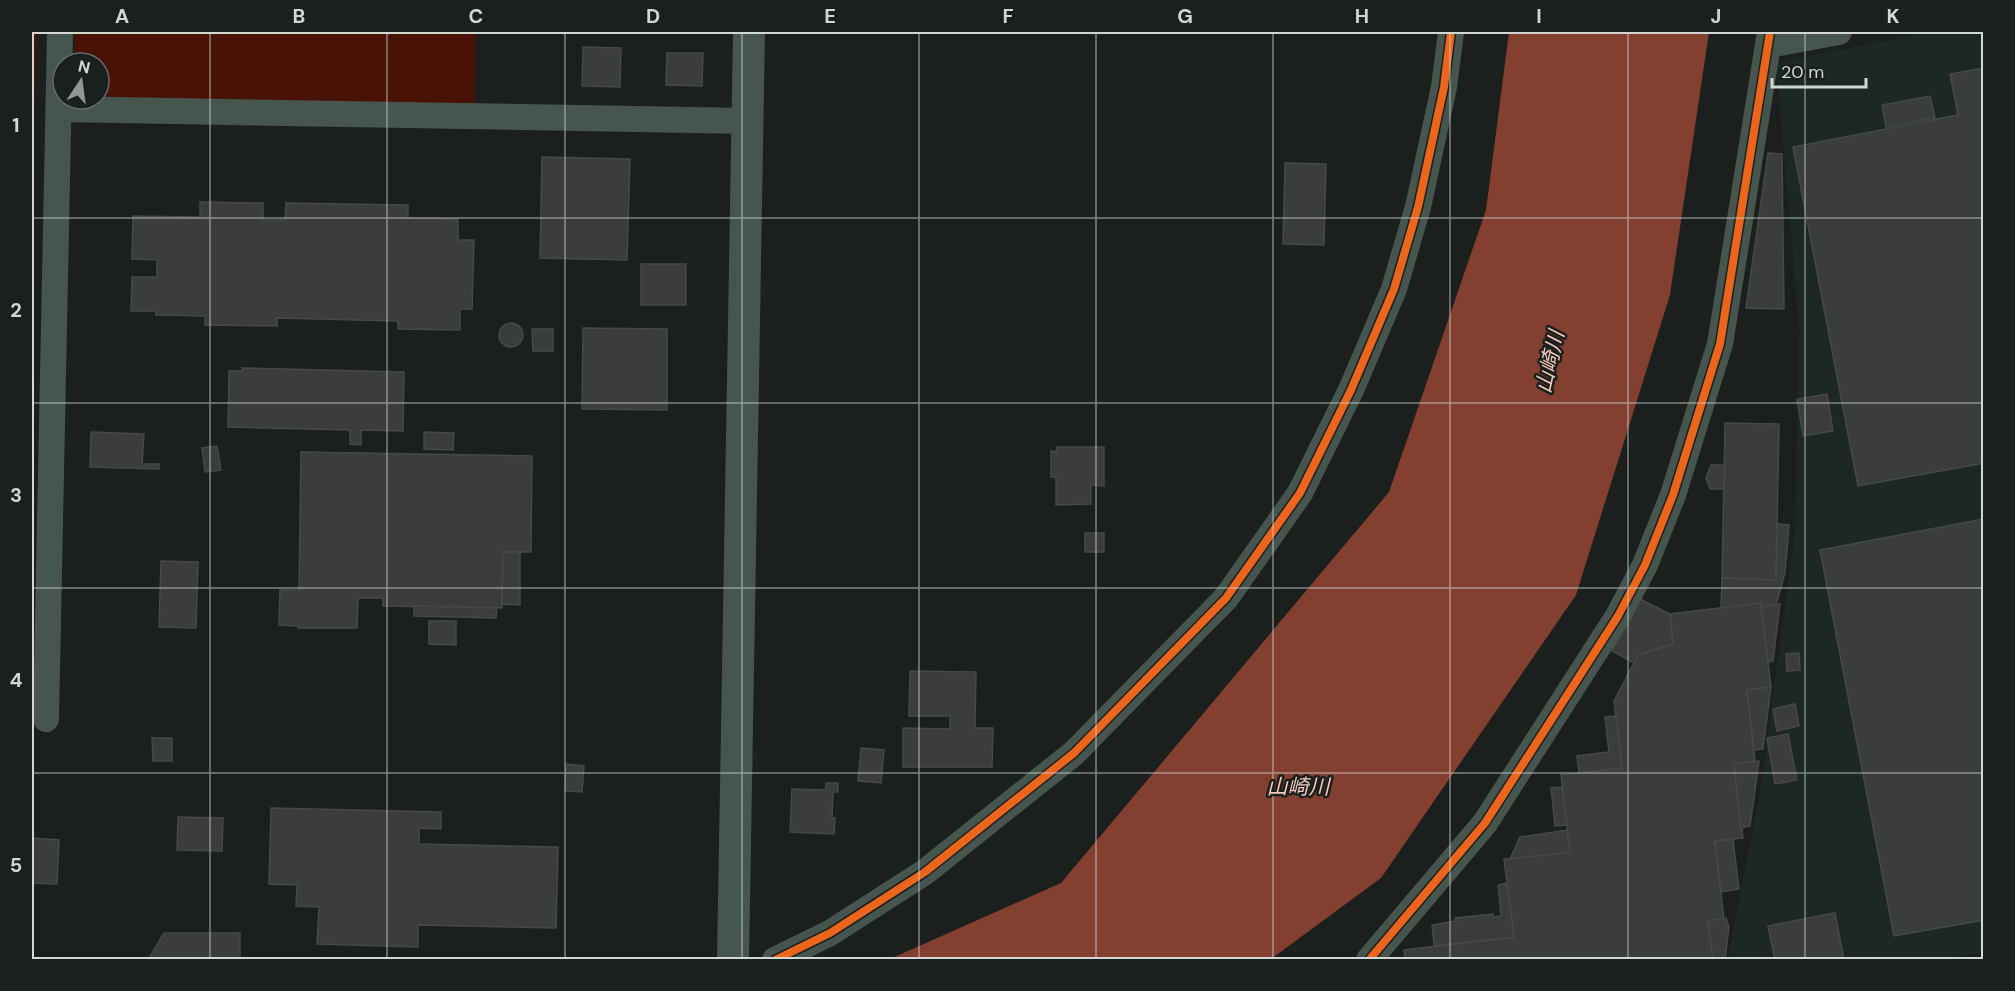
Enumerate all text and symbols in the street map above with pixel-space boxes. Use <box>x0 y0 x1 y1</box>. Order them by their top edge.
text: A <box>115 3 129 29</box>
text: B <box>293 3 305 29</box>
text: C <box>469 3 483 29</box>
text: D <box>646 3 660 29</box>
text: E <box>824 3 836 29</box>
text: F <box>1002 3 1014 29</box>
text: G <box>1177 3 1193 29</box>
text: H <box>1355 3 1369 29</box>
text: I <box>1536 3 1542 29</box>
text: J <box>1711 3 1721 29</box>
text: K <box>1886 3 1900 29</box>
north arrow <box>51 51 111 111</box>
scale bar <box>1772 51 1866 89</box>
text: N <box>76 55 92 78</box>
text: 20 m <box>1781 60 1824 84</box>
text: 1 <box>12 112 20 138</box>
text: 2 <box>10 297 22 323</box>
water label: 山崎川 <box>1529 326 1571 396</box>
text: 3 <box>10 482 22 508</box>
text: 4 <box>10 667 23 693</box>
water label: 山崎川 <box>1267 773 1331 801</box>
text: 5 <box>10 852 22 878</box>

